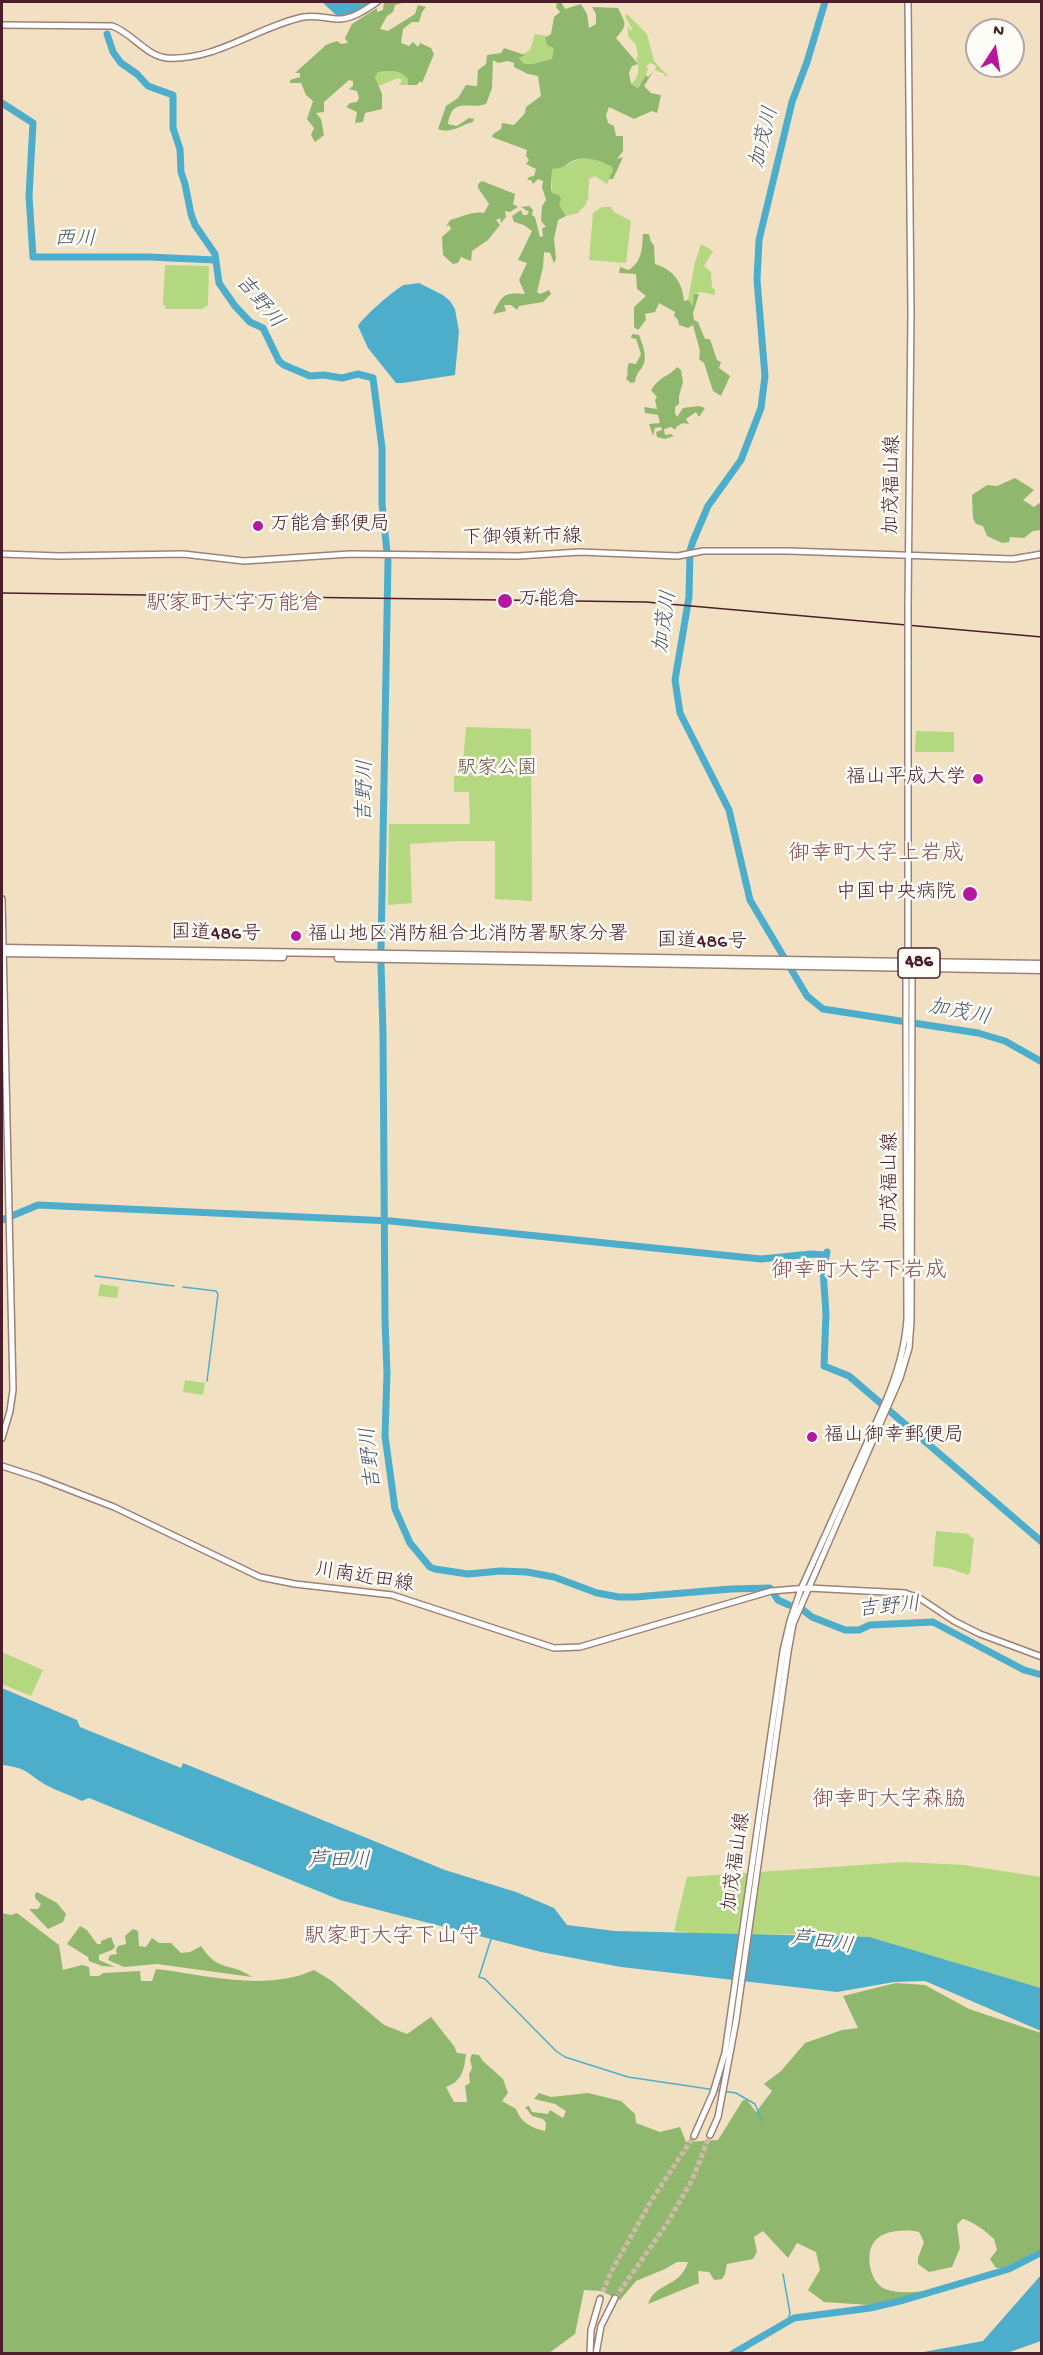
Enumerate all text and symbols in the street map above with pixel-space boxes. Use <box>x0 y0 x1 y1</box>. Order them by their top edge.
north arrow <box>965 18 1025 78</box>
text: N <box>991 21 1006 42</box>
water label: 加茂川 <box>746 104 786 172</box>
water label: 西川 <box>54 228 96 254</box>
water label: 吉野川 <box>228 271 288 335</box>
street label: 加茂福山線 <box>881 435 907 535</box>
place label: 万能倉郵便局 <box>270 514 390 538</box>
marker: 万能倉郵便局 <box>251 519 265 533</box>
street label: 下御領新市線 <box>462 526 582 552</box>
place label: 万能倉 <box>518 589 578 613</box>
water label: 加茂川 <box>650 589 684 655</box>
marker: 万能倉 <box>496 592 514 610</box>
district label: 駅家町大字万能倉 <box>146 593 322 619</box>
park label: 駅家公園 <box>457 758 537 782</box>
water label: 吉野川 <box>354 759 380 823</box>
place label: 福山平成大学 <box>846 767 966 791</box>
marker: 福山平成大学 <box>971 772 985 786</box>
district label: 御幸町大字上岩成 <box>788 843 964 869</box>
place label: 中国中央病院 <box>836 882 956 906</box>
marker: 中国中央病院 <box>961 885 979 903</box>
street label: 国道486号 <box>171 922 261 948</box>
place label: 福山地区消防組合北消防署駅家分署 <box>308 924 628 948</box>
marker: 福山地区消防組合北消防署駅家分署 <box>289 929 303 943</box>
street label: 国道486号 <box>657 930 747 956</box>
road number: 486 <box>898 948 940 978</box>
water label: 加茂川 <box>926 996 992 1032</box>
street label: 加茂福山線 <box>880 1132 904 1232</box>
district label: 御幸町大字下岩成 <box>771 1260 947 1286</box>
water label: 吉野川 <box>357 1425 389 1491</box>
place label: 福山御幸郵便局 <box>824 1425 964 1449</box>
marker: 福山御幸郵便局 <box>805 1430 819 1444</box>
street label: 川南近田線 <box>313 1559 415 1599</box>
water label: 吉野川 <box>857 1594 921 1624</box>
district label: 御幸町大字森脇 <box>812 1789 966 1815</box>
street label: 加茂福山線 <box>719 1811 757 1913</box>
water label: 芦田川 <box>308 1850 370 1876</box>
district label: 駅家町大字下山守 <box>304 1926 480 1952</box>
water label: 芦田川 <box>789 1927 855 1961</box>

